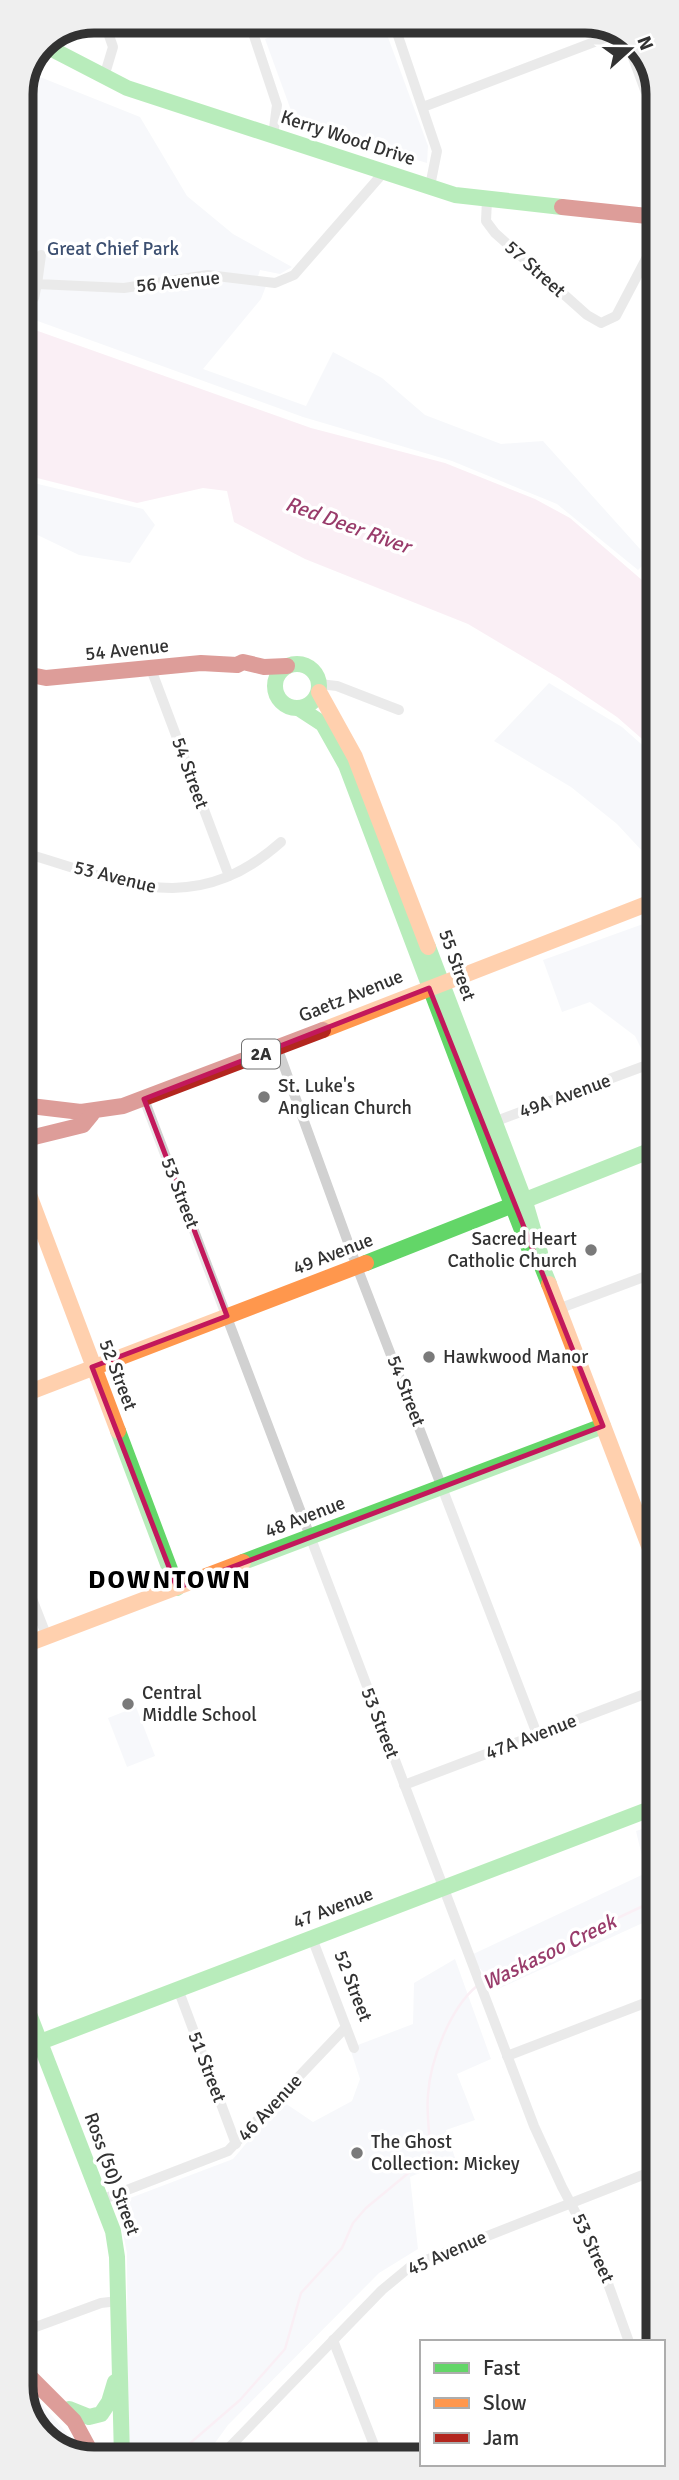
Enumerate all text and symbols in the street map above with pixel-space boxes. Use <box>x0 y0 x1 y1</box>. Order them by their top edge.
north arrow <box>595 14 665 84</box>
text: N <box>631 33 659 54</box>
street label: Kerry Wood Drive <box>278 105 418 171</box>
street label: 57 Street <box>499 235 571 303</box>
park label: Great Chief Park <box>47 237 180 261</box>
street label: 56 Avenue <box>135 266 221 298</box>
water label: Red Deer River <box>282 490 417 561</box>
street label: 54 Avenue <box>84 634 170 666</box>
street label: 54 Street <box>166 734 214 812</box>
street label: 53 Avenue <box>71 855 159 899</box>
street label: 55 Street <box>433 926 481 1004</box>
street label: Gaetz Avenue <box>295 964 407 1028</box>
road number: 2A <box>242 1040 280 1069</box>
street label: 49A Avenue <box>516 1068 614 1124</box>
place label: St. Luke's Anglican Church <box>278 1074 412 1120</box>
marker: St. Luke's Anglican Church <box>256 1089 272 1105</box>
street label: 53 Street <box>155 1154 205 1232</box>
place label: Sacred Heart Catholic Church <box>447 1227 577 1273</box>
street label: 49 Avenue <box>289 1228 377 1280</box>
marker: Sacred Heart Catholic Church <box>583 1242 599 1258</box>
street label: 52 Street <box>93 1336 143 1414</box>
place label: Hawkwood Manor <box>443 1345 588 1369</box>
marker: Hawkwood Manor <box>421 1349 437 1365</box>
street label: 54 Street <box>381 1352 431 1430</box>
street label: 48 Avenue <box>261 1491 349 1543</box>
district label: DOWNTOWN <box>88 1564 252 1596</box>
place label: Central Middle School <box>142 1681 257 1727</box>
street label: 53 Street <box>355 1684 405 1762</box>
marker: Central Middle School <box>120 1696 136 1712</box>
street label: 47A Avenue <box>482 1709 580 1765</box>
street label: 47 Avenue <box>289 1882 377 1934</box>
water label: Waskasoo Creek <box>478 1907 622 1996</box>
street label: 52 Street <box>328 1947 378 2025</box>
street label: 51 Street <box>182 2028 232 2106</box>
street label: 46 Avenue <box>233 2069 307 2147</box>
street label: Ross (50) Street <box>79 2109 145 2239</box>
place label: The Ghost Collection: Mickey <box>371 2130 520 2176</box>
marker: The Ghost Collection: Mickey <box>349 2145 365 2161</box>
street label: 53 Street <box>566 2209 620 2287</box>
street label: 45 Avenue <box>404 2225 490 2281</box>
legend <box>420 2340 665 2466</box>
text: Fast <box>483 2355 520 2381</box>
text: Slow <box>483 2390 527 2416</box>
text: Jam <box>483 2425 519 2451</box>

